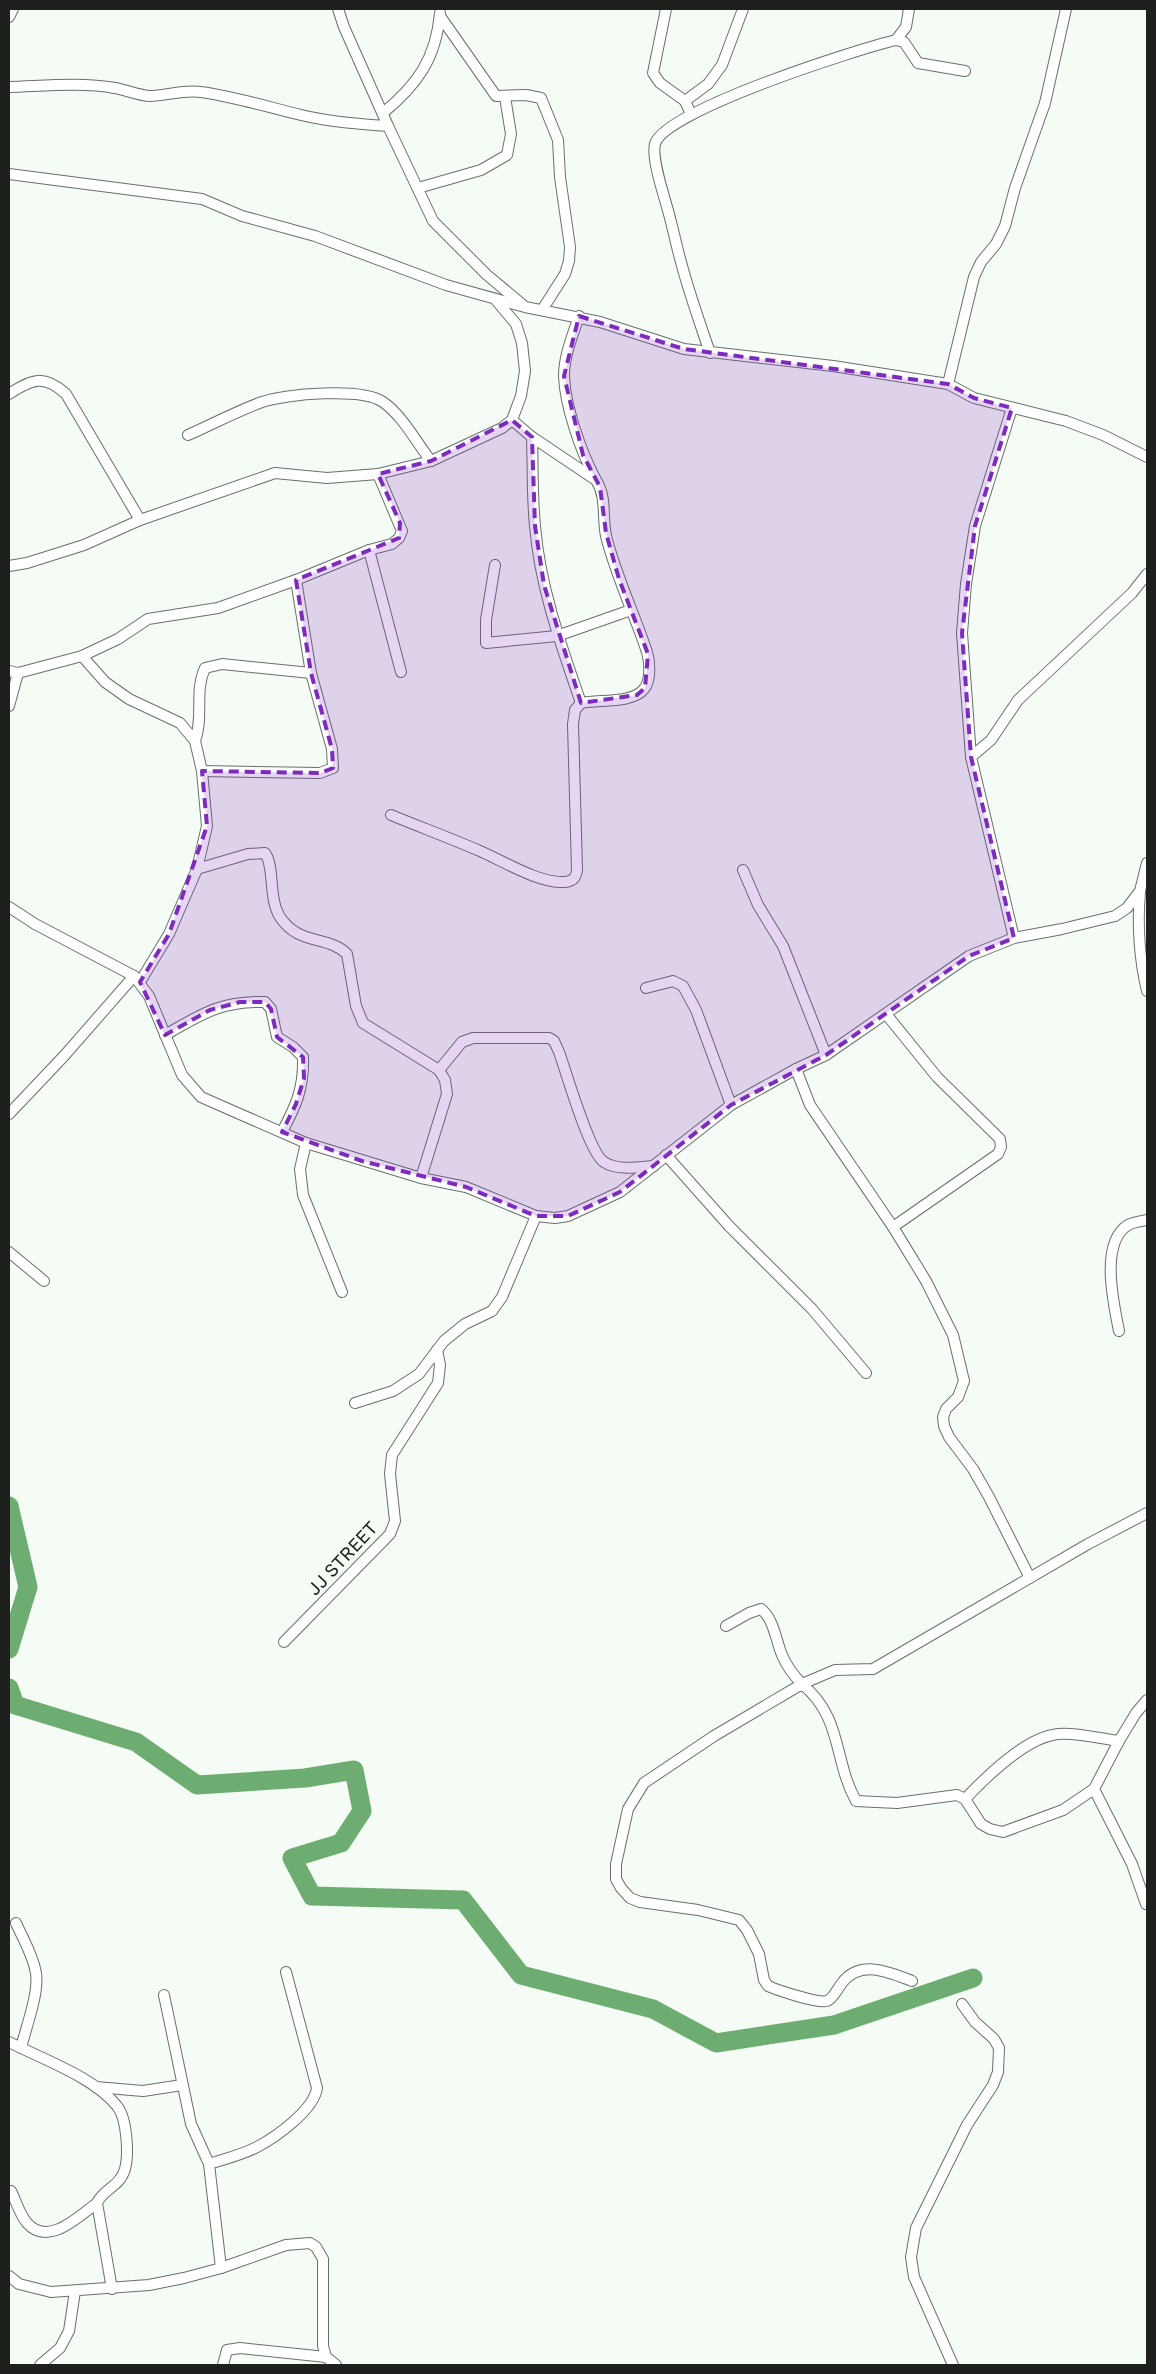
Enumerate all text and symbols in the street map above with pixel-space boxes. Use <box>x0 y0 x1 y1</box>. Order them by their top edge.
street label: JJ STREET <box>302 1517 382 1599</box>

